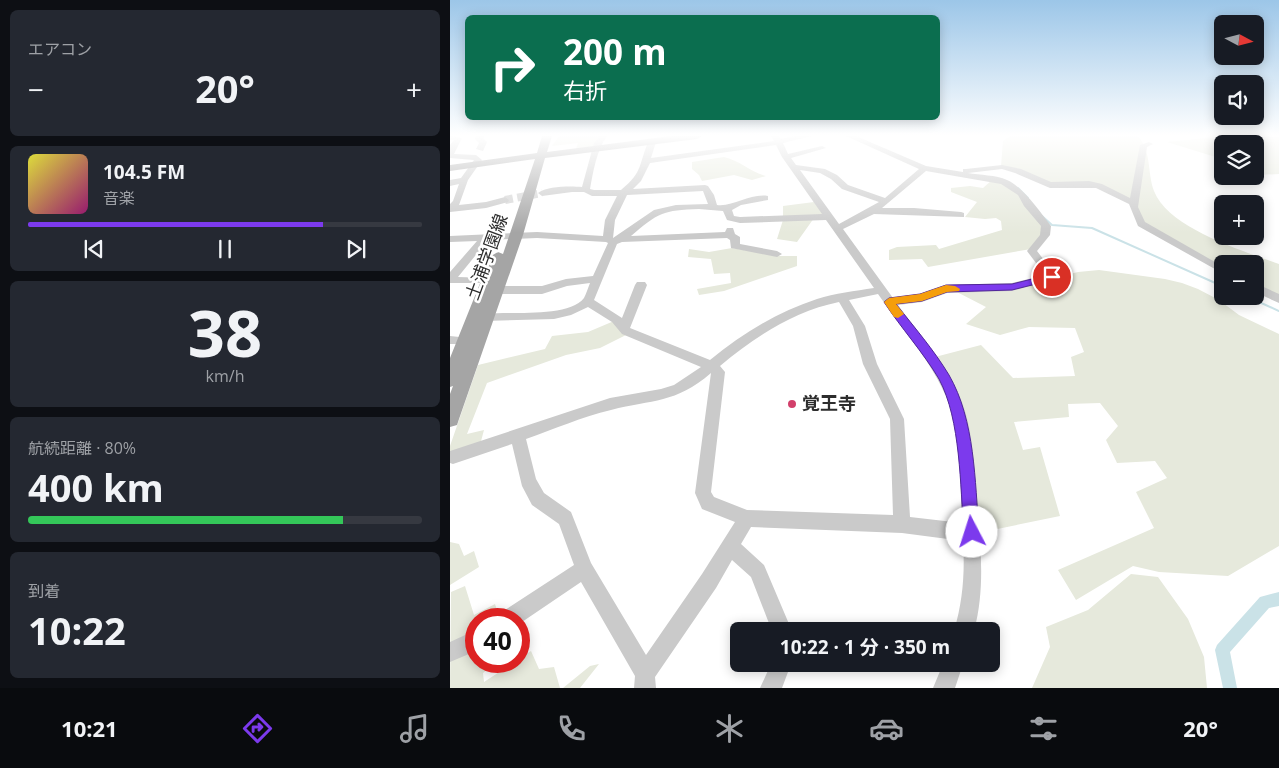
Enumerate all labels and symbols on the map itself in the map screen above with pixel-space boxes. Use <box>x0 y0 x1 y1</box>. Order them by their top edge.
north arrow <box>1214 15 1264 65</box>
street label: 土浦学園線 <box>459 210 513 303</box>
pin <box>1031 256 1073 298</box>
place label: 覚王寺 <box>802 391 856 415</box>
marker: 覚王寺 <box>786 398 798 410</box>
position arrow <box>945 505 997 557</box>
speed limit sign: 40 <box>465 608 530 673</box>

